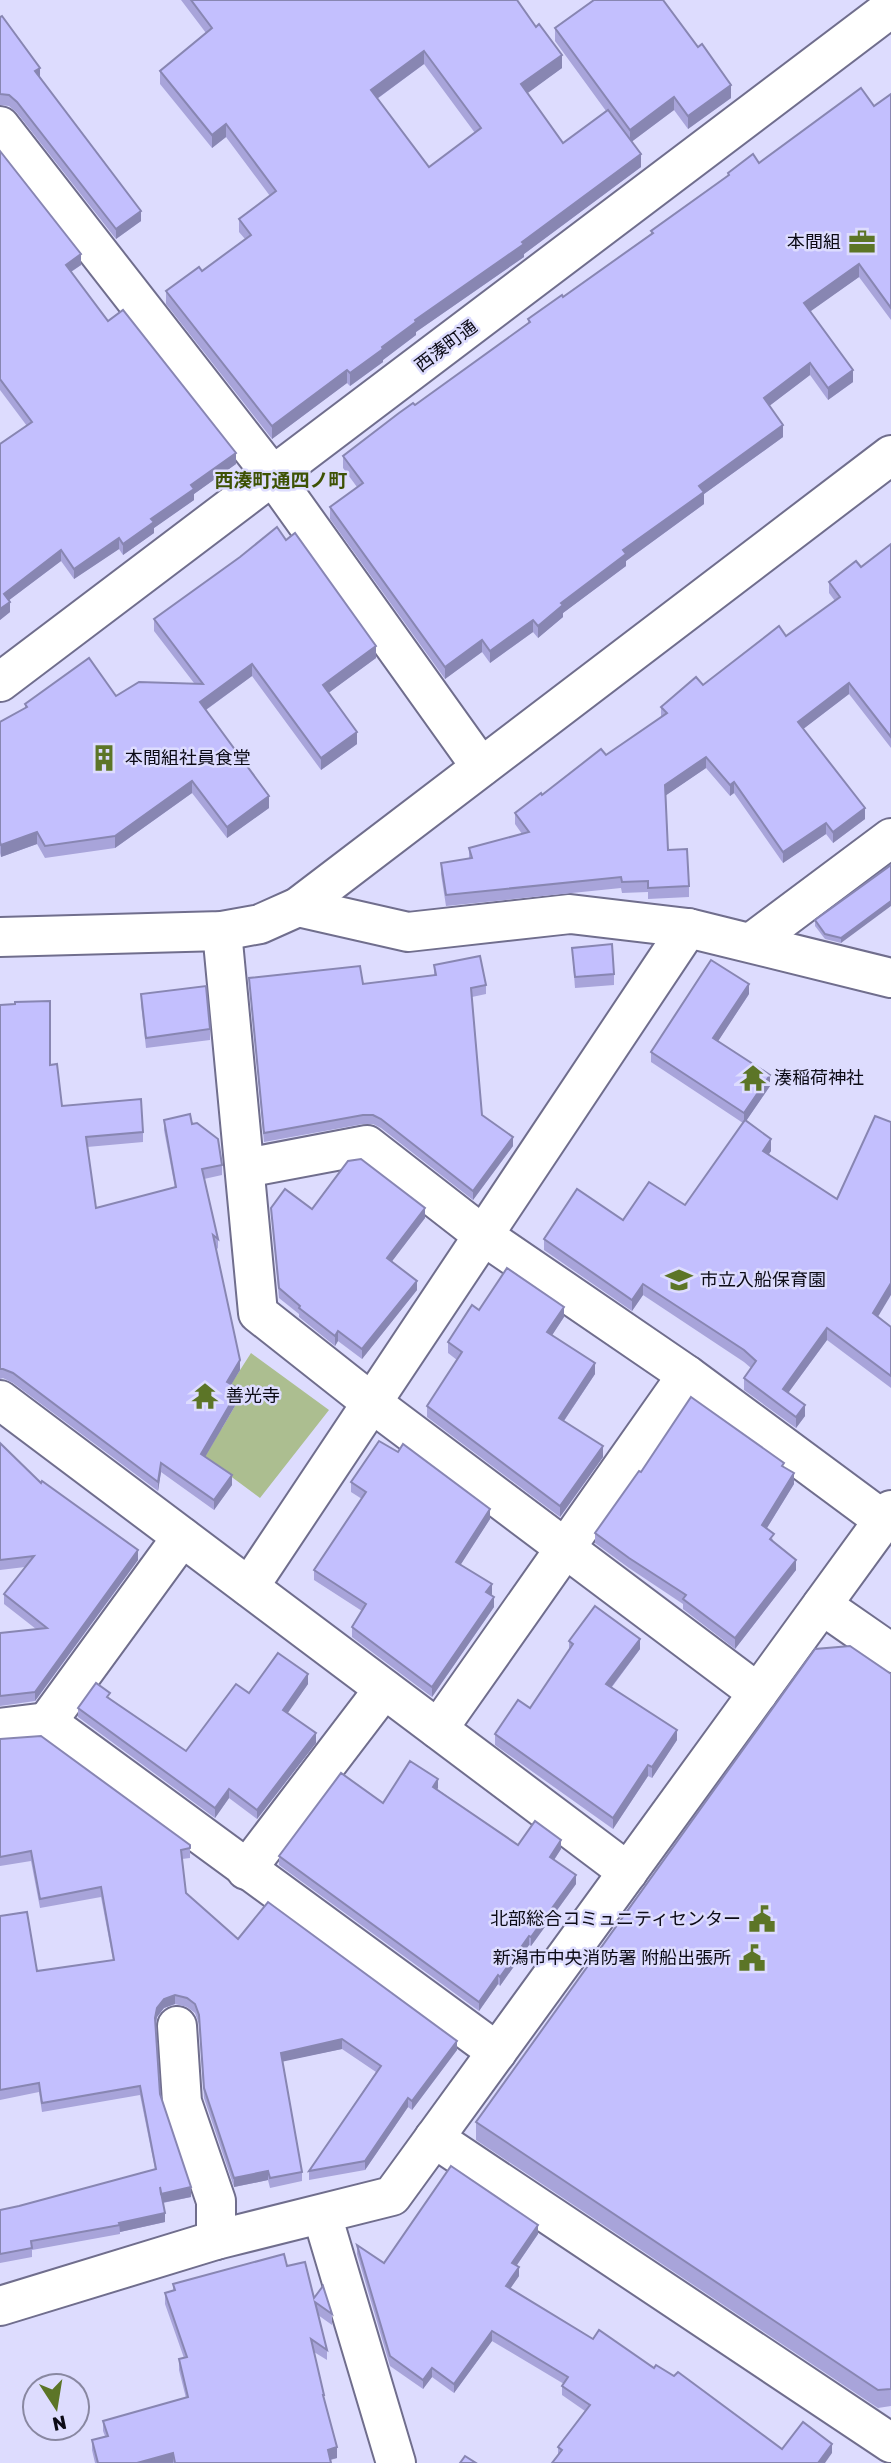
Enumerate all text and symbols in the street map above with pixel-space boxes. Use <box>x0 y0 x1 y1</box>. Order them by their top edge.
office icon: 本間組 <box>847 227 877 257</box>
place label: 本間組 <box>787 231 841 253</box>
street label: 西湊町通 <box>411 316 481 376</box>
district label: 西湊町通四ノ町 <box>214 469 348 492</box>
building icon: 本間組社員食堂 <box>89 743 119 773</box>
place label: 本間組社員食堂 <box>125 747 251 769</box>
temple icon: 湊稲荷神社 <box>738 1063 768 1093</box>
place label: 湊稲荷神社 <box>774 1067 864 1089</box>
school or university icon: 市立入船保育園 <box>664 1265 694 1295</box>
place label: 市立入船保育園 <box>700 1269 826 1291</box>
temple icon: 善光寺 <box>190 1381 220 1411</box>
place label: 善光寺 <box>226 1385 280 1407</box>
public building icon: 北部総合コミュニティセンター <box>747 1904 777 1934</box>
place label: 北部総合コミュニティセンター <box>490 1908 741 1930</box>
public building icon: 新潟市中央消防署 附船出張所 <box>737 1943 767 1973</box>
place label: 新潟市中央消防署 附船出張所 <box>493 1947 731 1969</box>
north arrow <box>21 2372 91 2442</box>
text: N <box>50 2410 69 2436</box>

